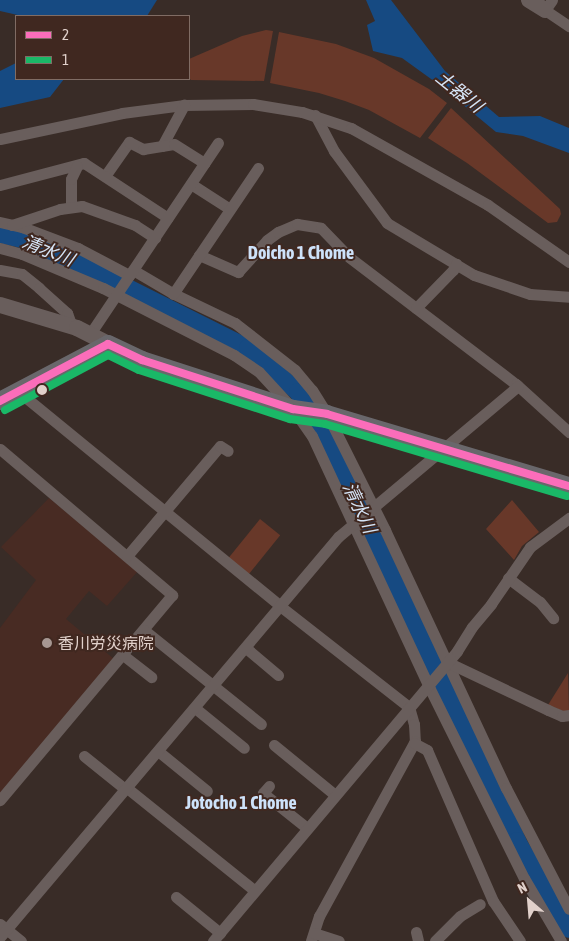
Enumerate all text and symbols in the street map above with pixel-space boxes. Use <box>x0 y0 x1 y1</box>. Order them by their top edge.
legend <box>15 15 190 80</box>
text: 2 <box>62 26 69 43</box>
text: 1 <box>62 51 69 68</box>
water label: 土器川 <box>431 67 487 117</box>
water label: 清水川 <box>19 231 77 271</box>
district label: Doicho 1 Chome <box>248 242 354 264</box>
unlabelled marker <box>37 385 47 395</box>
water label: 清水川 <box>338 479 380 537</box>
place label: 香川労災病院 <box>58 633 154 653</box>
marker: 香川労災病院 <box>40 636 54 650</box>
district label: Jotocho 1 Chome <box>185 792 297 814</box>
north arrow <box>504 876 554 926</box>
text: N <box>515 879 529 897</box>

